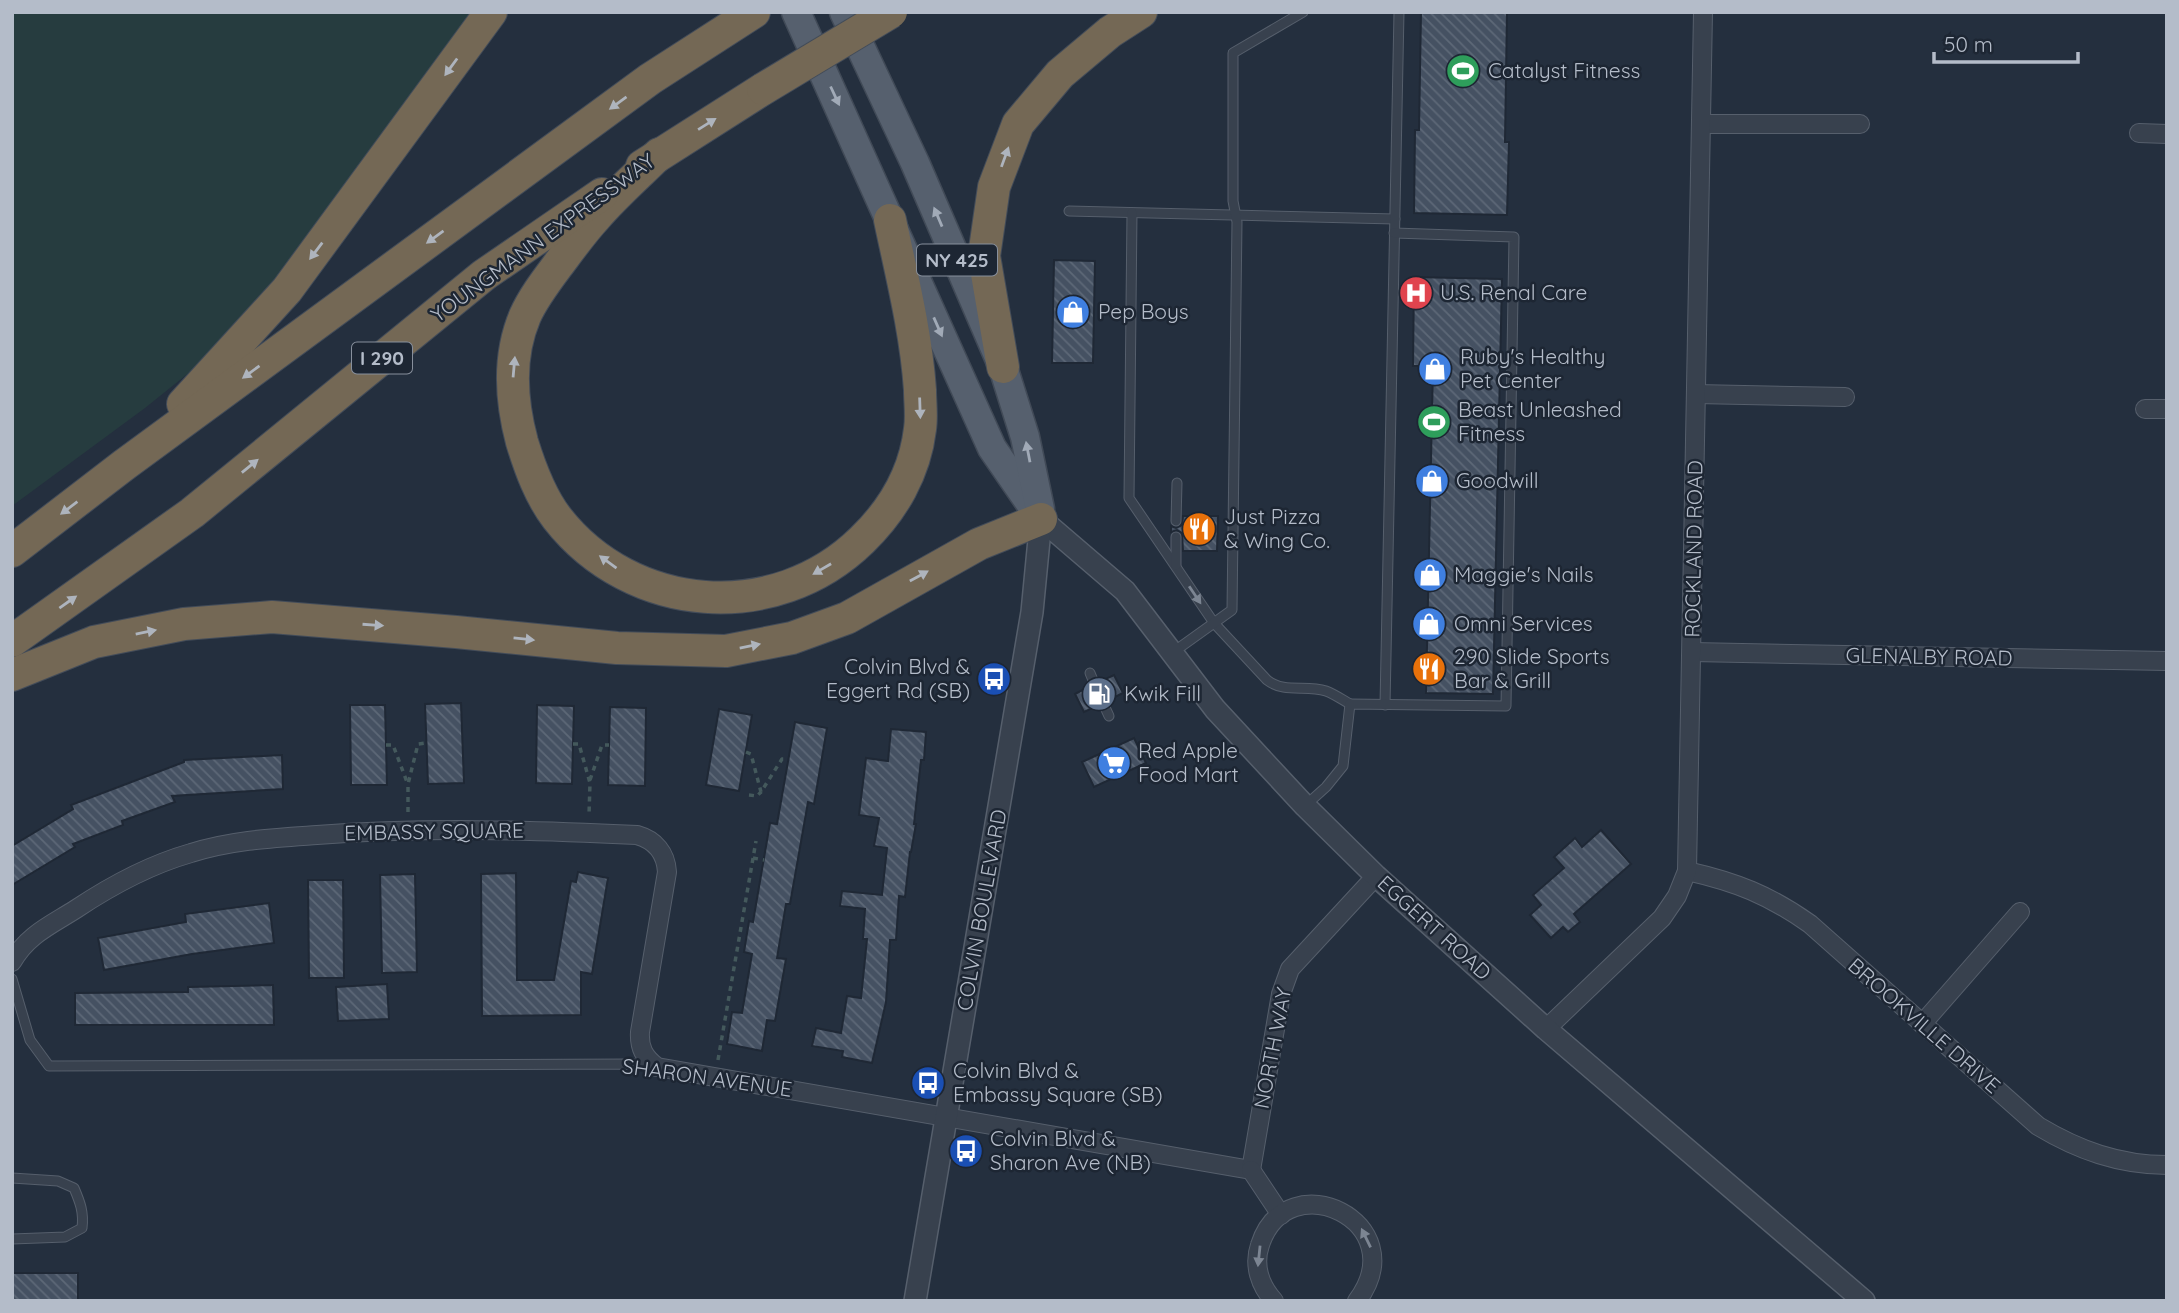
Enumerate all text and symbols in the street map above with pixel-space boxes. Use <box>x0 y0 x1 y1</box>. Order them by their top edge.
scale bar <box>1934 21 2078 65</box>
text: 50 m <box>1944 31 1993 57</box>
sports icon: Catalyst Fitness <box>1444 52 1482 90</box>
place label: Catalyst Fitness <box>1488 57 1640 83</box>
one-way arrow <box>444 58 458 77</box>
one-way arrow <box>830 86 841 107</box>
one-way arrow <box>609 95 627 109</box>
one-way arrow <box>697 118 716 131</box>
one-way arrow <box>1000 146 1011 167</box>
street label: YOUNGMANN EXPRESSWAY <box>425 147 660 327</box>
one-way arrow <box>933 206 944 227</box>
one-way arrow <box>426 230 444 244</box>
one-way arrow <box>310 242 324 260</box>
road number: NY 425 <box>917 244 997 276</box>
hospital icon: U.S. Renal Care <box>1397 274 1435 312</box>
place label: U.S. Renal Care <box>1440 279 1587 305</box>
shop icon: Pep Boys <box>1054 293 1092 331</box>
place label: Pep Boys <box>1098 298 1189 324</box>
one-way arrow <box>932 317 944 337</box>
road number: I 290 <box>352 342 412 374</box>
place label: Ruby's Healthy Pet Center <box>1460 343 1606 393</box>
shop icon: Ruby's Healthy Pet Center <box>1416 350 1454 388</box>
one-way arrow <box>508 356 519 378</box>
one-way arrow <box>242 365 260 379</box>
place label: Beast Unleashed Fitness <box>1458 396 1622 446</box>
one-way arrow <box>915 397 926 419</box>
sports icon: Beast Unleashed Fitness <box>1415 403 1453 441</box>
one-way arrow <box>1023 441 1034 463</box>
one-way arrow <box>241 458 259 473</box>
street label: ROCKLAND ROAD <box>1678 460 1708 638</box>
shop icon: Goodwill <box>1413 462 1451 500</box>
place label: Goodwill <box>1456 467 1539 493</box>
one-way arrow <box>60 500 78 515</box>
place label: Just Pizza & Wing Co. <box>1224 503 1330 553</box>
restaurant icon: Just Pizza & Wing Co. <box>1180 510 1218 548</box>
one-way arrow <box>599 556 617 570</box>
shop icon: Maggie's Nails <box>1411 556 1449 594</box>
place label: Maggie's Nails <box>1454 561 1593 587</box>
one-way arrow <box>812 563 832 575</box>
one-way arrow <box>909 571 929 582</box>
one-way arrow <box>1188 585 1201 605</box>
one-way arrow <box>59 595 77 609</box>
shop icon: Omni Services <box>1410 605 1448 643</box>
place label: Omni Services <box>1454 610 1593 636</box>
one-way arrow <box>362 620 384 631</box>
one-way arrow <box>135 626 157 637</box>
one-way arrow <box>513 633 535 644</box>
one-way arrow <box>739 641 761 652</box>
street label: GLENALBY ROAD <box>1845 642 2013 670</box>
place label: 290 Slide Sports Bar & Grill <box>1454 643 1610 693</box>
restaurant icon: 290 Slide Sports Bar & Grill <box>1410 650 1448 688</box>
place label: Colvin Blvd & Eggert Rd (SB) <box>826 653 970 703</box>
bus stop icon: Colvin Blvd & Eggert Rd (SB) <box>975 660 1013 698</box>
fuel station icon: Kwik Fill <box>1080 675 1118 713</box>
place label: Kwik Fill <box>1124 680 1201 706</box>
place label: Red Apple Food Mart <box>1138 737 1239 787</box>
supermarket icon: Red Apple Food Mart <box>1095 744 1133 782</box>
street label: COLVIN BOULEVARD <box>951 807 1012 1013</box>
street label: EMBASSY SQUARE <box>344 816 524 846</box>
street label: EGGERT ROAD <box>1373 870 1497 985</box>
street label: BROOKVILLE DRIVE <box>1843 952 2006 1098</box>
street label: NORTH WAY <box>1248 985 1297 1111</box>
street label: SHARON AVENUE <box>621 1052 794 1102</box>
place label: Colvin Blvd & Embassy Square (SB) <box>953 1057 1163 1107</box>
bus stop icon: Colvin Blvd & Embassy Square (SB) <box>909 1064 947 1102</box>
place label: Colvin Blvd & Sharon Ave (NB) <box>990 1125 1151 1175</box>
bus stop icon: Colvin Blvd & Sharon Ave (NB) <box>947 1132 985 1170</box>
one-way arrow <box>1360 1228 1371 1248</box>
one-way arrow <box>1253 1245 1264 1267</box>

